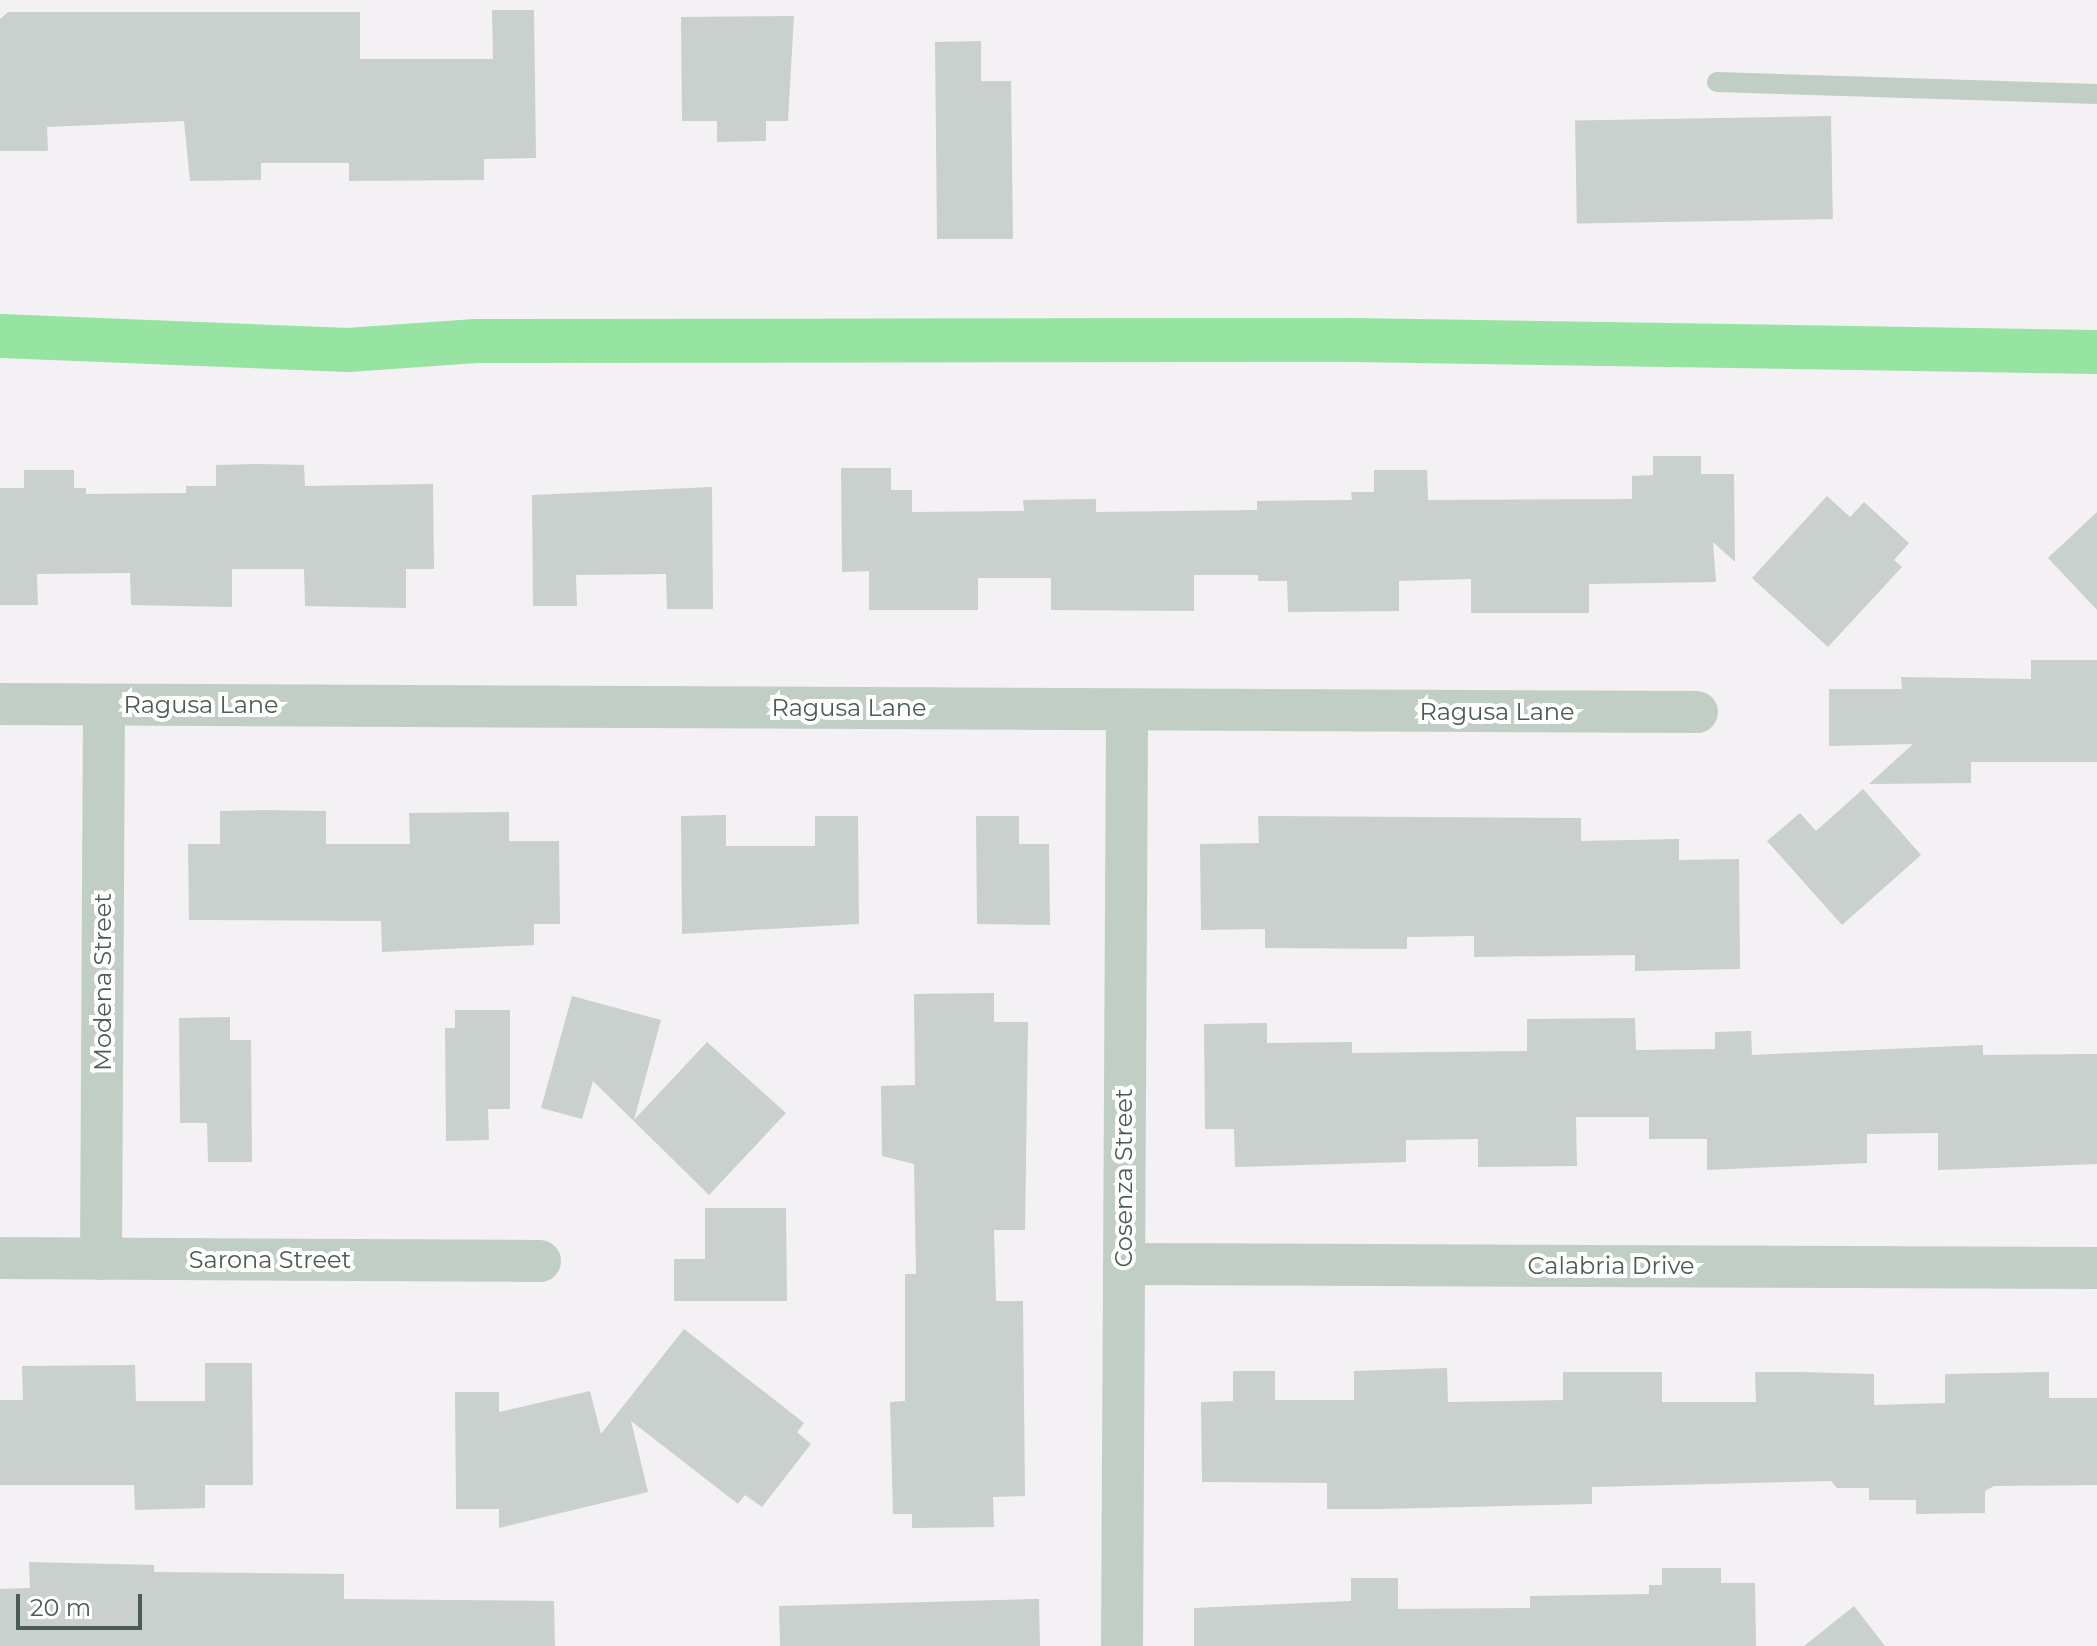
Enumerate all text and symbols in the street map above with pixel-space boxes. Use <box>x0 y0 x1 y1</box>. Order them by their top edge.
street label: Ragusa Lane <box>123 691 279 719</box>
street label: Ragusa Lane <box>771 694 927 722</box>
street label: Ragusa Lane <box>1419 698 1575 726</box>
street label: Modena Street <box>89 893 117 1071</box>
street label: Cosenza Street <box>1110 1088 1138 1268</box>
street label: Sarona Street <box>189 1246 351 1274</box>
street label: Calabria Drive <box>1527 1252 1695 1280</box>
scale bar <box>20 1578 146 1628</box>
text: 20 m <box>30 1593 91 1622</box>

